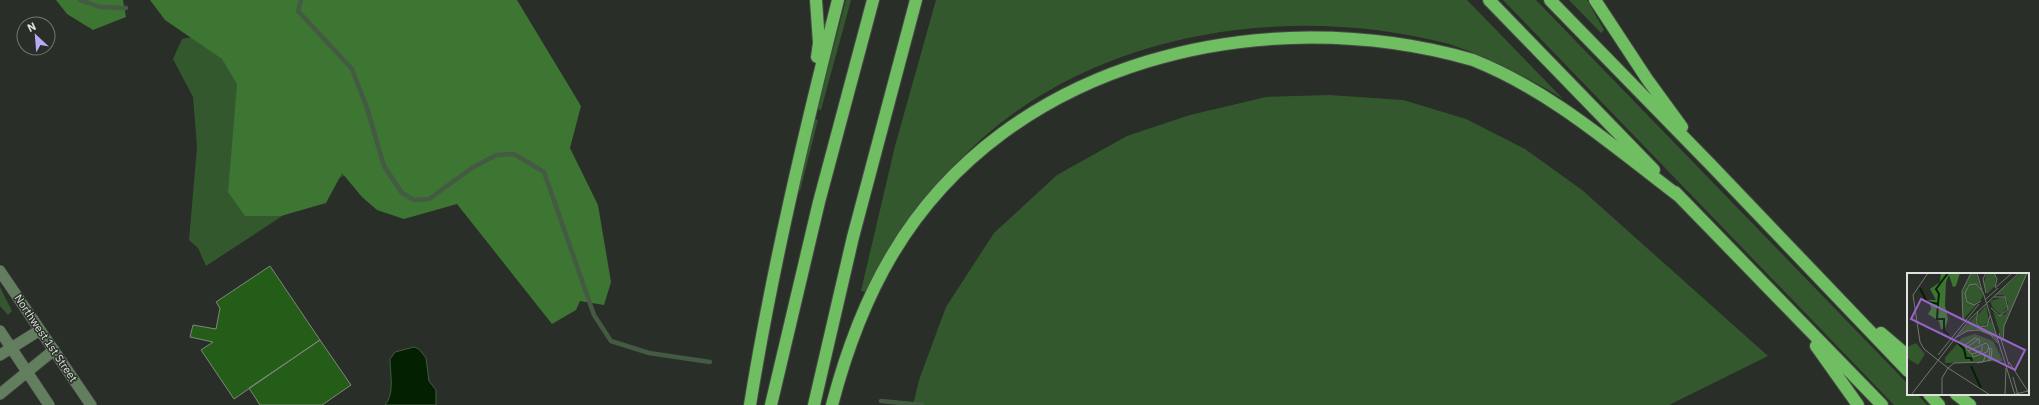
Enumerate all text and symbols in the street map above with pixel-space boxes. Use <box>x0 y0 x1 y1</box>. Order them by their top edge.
north arrow <box>16 16 56 56</box>
text: N <box>25 19 38 35</box>
inset map <box>1907 273 2029 395</box>
street label: Northwest 1st Street <box>11 291 81 385</box>

